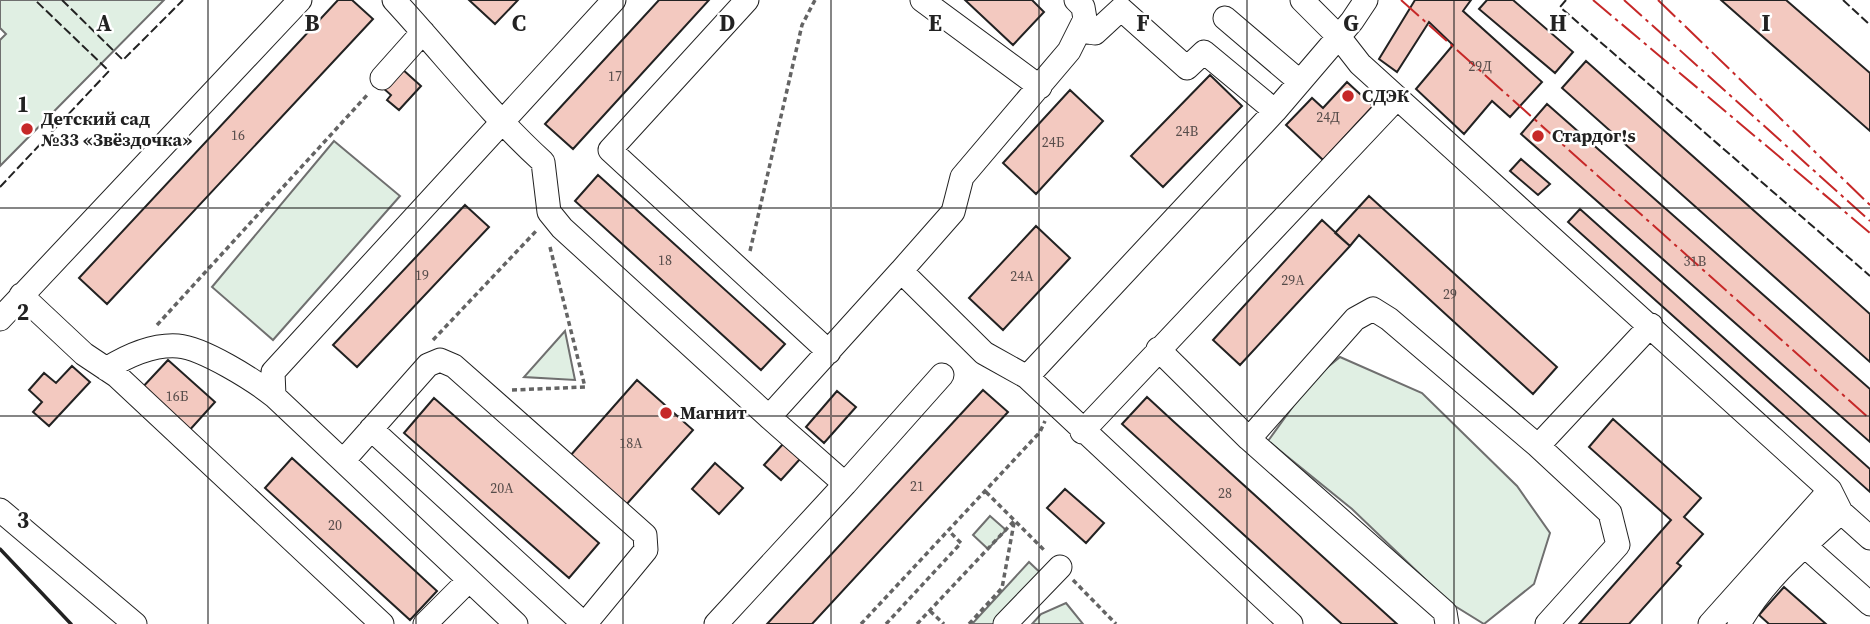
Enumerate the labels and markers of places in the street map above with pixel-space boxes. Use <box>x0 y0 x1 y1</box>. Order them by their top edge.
place label: СДЭК <box>1362 83 1410 108</box>
marker: СДЭК <box>1340 88 1356 104</box>
place label: Детский сад №33 «Звёздочка» <box>41 106 192 152</box>
marker: Детский сад №33 «Звёздочка» <box>19 121 35 137</box>
place label: Стардог!s <box>1552 123 1636 148</box>
marker: Стардог!s <box>1530 128 1546 144</box>
place label: Магнит <box>680 400 747 425</box>
marker: Магнит <box>658 405 674 421</box>

